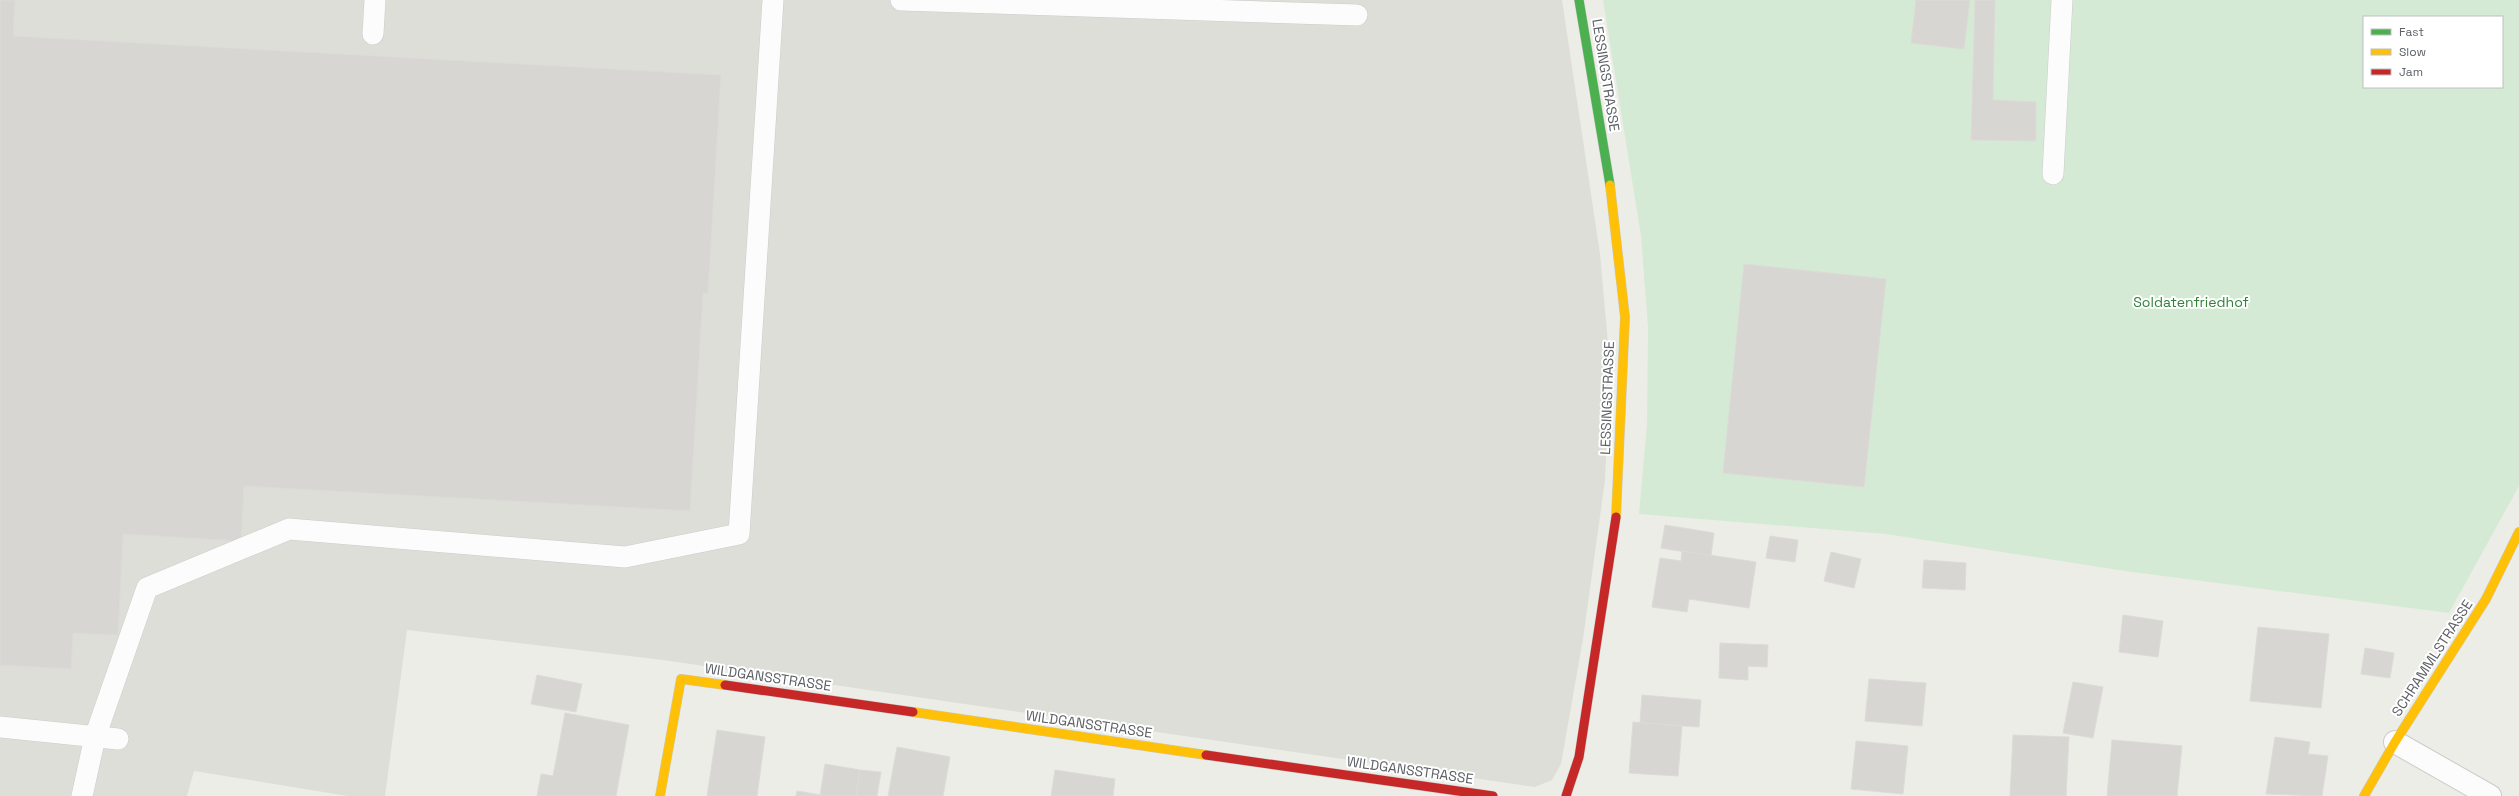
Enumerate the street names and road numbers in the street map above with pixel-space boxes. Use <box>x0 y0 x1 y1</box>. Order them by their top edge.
street label: LESSINGSTRASSE <box>1588 17 1624 133</box>
street label: LESSINGSTRASSE <box>1596 341 1618 455</box>
street label: SCHRAMMLSTRASSE <box>2388 596 2476 720</box>
street label: WILDGANSSTRASSE <box>704 659 833 695</box>
street label: WILDGANSSTRASSE <box>1025 706 1154 742</box>
street label: WILDGANSSTRASSE <box>1346 752 1475 788</box>

